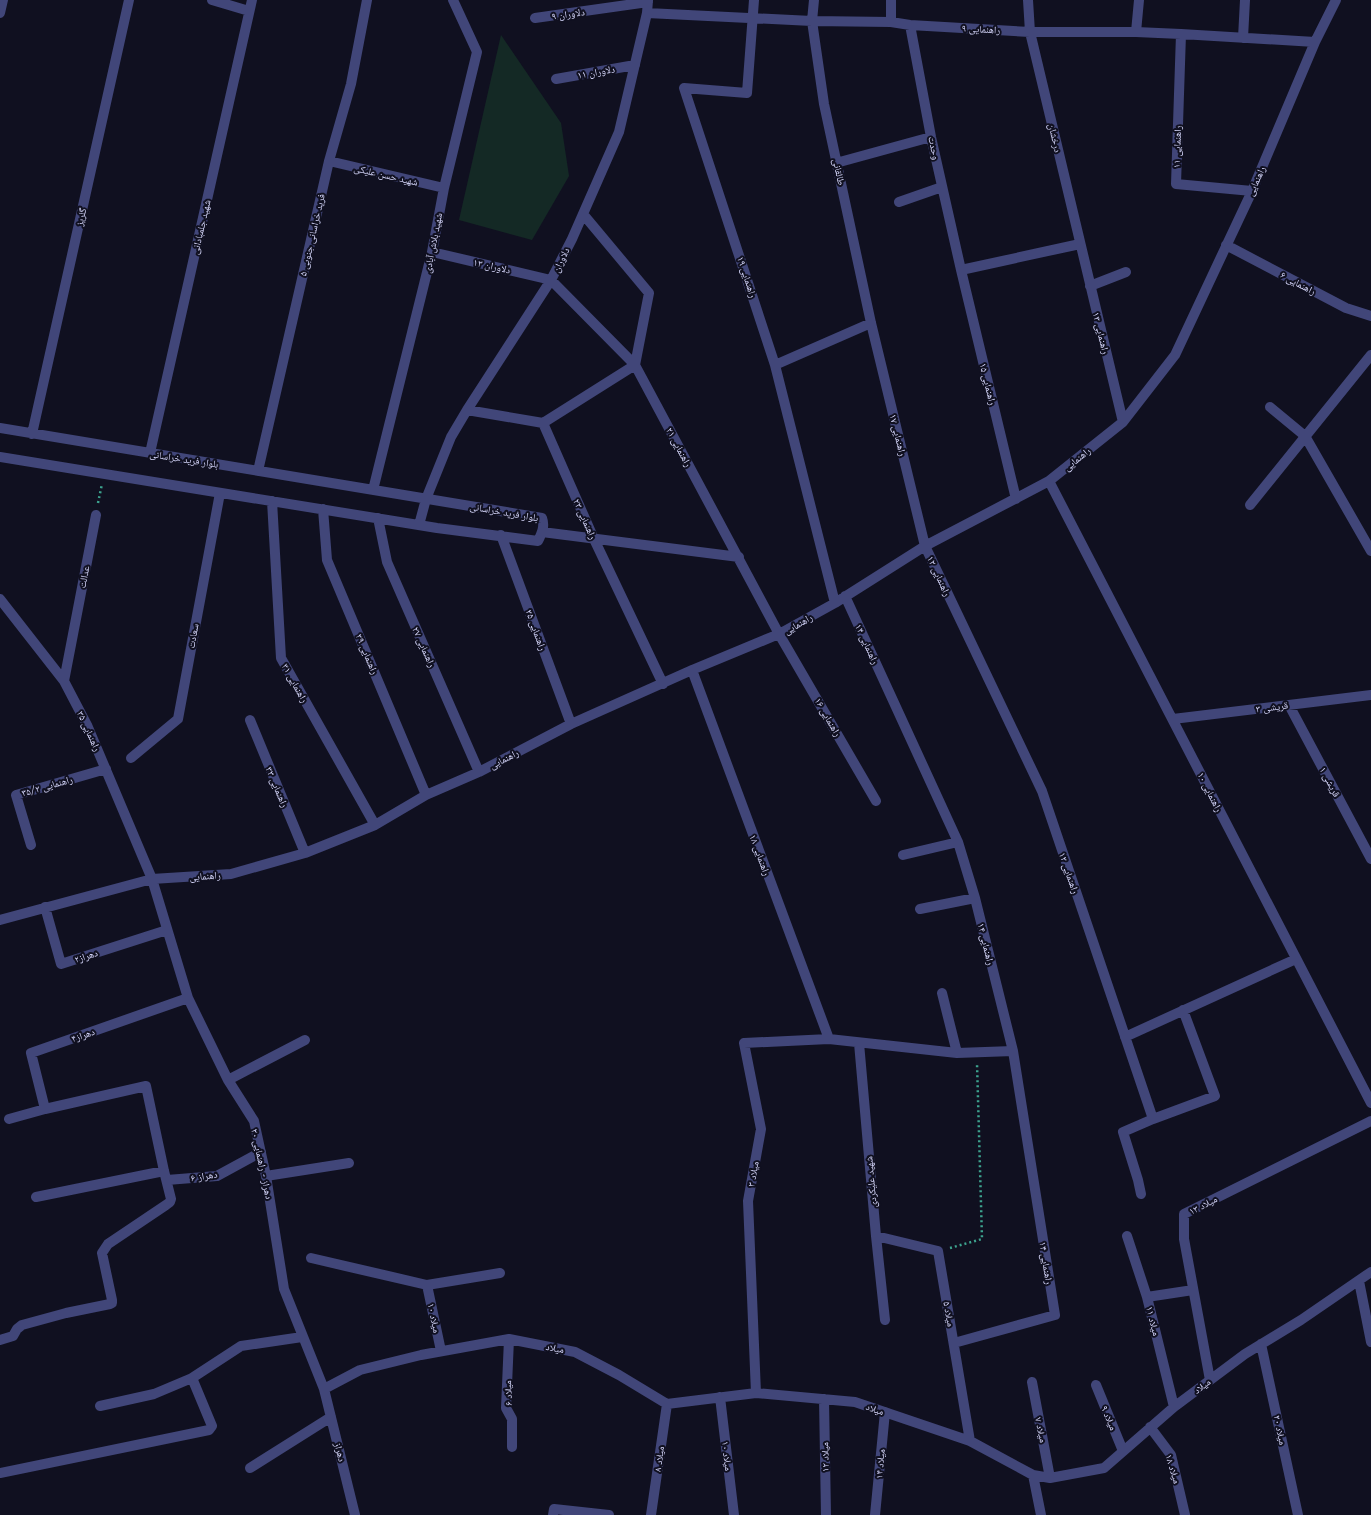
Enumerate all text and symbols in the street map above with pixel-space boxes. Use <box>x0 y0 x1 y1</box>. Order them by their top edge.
street label: دلاوران ۹ <box>551 5 585 23</box>
street label: راهنمایی ۹ <box>961 22 1001 37</box>
street label: دلاوران ۱۱ <box>576 62 616 82</box>
street label: درخشان <box>1045 122 1065 154</box>
street label: راهنمایی ۱۱ <box>1170 125 1184 169</box>
street label: وحدت <box>925 135 943 161</box>
street label: طالقانی <box>830 157 848 187</box>
street label: شهید حسن علیکی <box>353 161 420 189</box>
street label: راهنمایی <box>1244 164 1268 198</box>
street label: فرید خراسانی جنوبی ۵ <box>296 193 328 277</box>
street label: شهید جلمبادانی <box>188 198 214 256</box>
street label: گلریز <box>72 206 89 228</box>
street label: شهید بلاش آبادی <box>421 211 445 274</box>
street label: دلاوران <box>549 245 573 275</box>
street label: دلاوران ۱۳ <box>472 255 512 277</box>
street label: راهنمایی ۱۹ <box>734 255 760 300</box>
street label: راهنمایی ۶ <box>1278 268 1318 298</box>
street label: راهنمایی ۱۳ <box>1090 311 1113 356</box>
street label: راهنمایی ۱۵ <box>977 362 1000 407</box>
street label: راهنمایی ۱۷ <box>887 413 910 458</box>
street label: راهنمایی ۲۱ <box>663 425 695 469</box>
street label: راهنمایی <box>1061 444 1093 474</box>
street label: بلوار فرید خراسانی <box>149 447 220 471</box>
street label: راهنمایی ۲۳ <box>570 497 600 541</box>
street label: بلوار فرید خراسانی <box>469 500 540 524</box>
street label: راهنمایی ۱۲ <box>924 554 954 598</box>
street label: عدالت <box>75 565 93 589</box>
street label: راهنمایی ۲۵ <box>523 608 549 653</box>
street label: راهنمایی <box>781 611 815 637</box>
street label: سعادت <box>184 622 202 650</box>
street label: راهنمایی ۱۴ <box>852 622 882 666</box>
street label: راهنمایی ۲۷ <box>409 625 439 669</box>
street label: راهنمایی ۲۹ <box>353 632 381 676</box>
street label: راهنمایی ۳۱ <box>279 661 311 705</box>
street label: راهنمایی ۱۶ <box>812 695 844 739</box>
street label: قریشی ۳ <box>1255 699 1289 715</box>
street label: راهنمایی ۳۵ <box>74 709 104 753</box>
street label: راهنمایی <box>487 746 521 772</box>
street label: راهنمایی ۳۳ <box>263 765 291 809</box>
street label: قریشی ۱ <box>1317 765 1343 799</box>
street label: راهنمایی ۱۰ <box>1194 770 1226 814</box>
street label: راهنمایی ۳۵/۲ <box>20 772 74 800</box>
street label: راهنمایی ۱۸ <box>747 833 773 878</box>
street label: راهنمایی ۱۲ <box>1056 851 1082 896</box>
street label: راهنمایی <box>189 868 221 884</box>
street label: راهنمایی ۱۴ <box>975 922 998 967</box>
street label: دهراز۲ <box>73 946 99 966</box>
street label: دهراز۴ <box>70 1025 96 1045</box>
street label: دهراز - راهنمایی ۲۰ <box>248 1128 276 1200</box>
street label: شهید علیکردی <box>862 1155 880 1208</box>
street label: میلاد ۳ <box>744 1160 762 1188</box>
street label: دهراز ۶ <box>190 1167 218 1185</box>
street label: میلاد ۱۳ <box>1187 1192 1220 1218</box>
street label: راهنمایی ۱۴ <box>1036 1241 1056 1285</box>
street label: میلاد ۵ <box>940 1300 958 1328</box>
street label: میلاد ۱۰ <box>425 1302 444 1335</box>
street label: میلاد ۱۱ <box>1143 1305 1163 1338</box>
street label: میلاد <box>545 1340 566 1356</box>
street label: میلاد <box>1191 1375 1214 1397</box>
street label: میلاد ۶ <box>501 1380 515 1406</box>
street label: میلاد <box>864 1400 886 1418</box>
street label: میلاد ۹ <box>1098 1404 1120 1433</box>
street label: میلاد ۲۰ <box>1271 1414 1290 1447</box>
street label: میلاد ۷ <box>1032 1416 1050 1444</box>
street label: دهراز <box>331 1440 349 1463</box>
street label: میلاد ۱۰ <box>719 1440 735 1472</box>
street label: میلاد ۱۲ <box>818 1441 832 1472</box>
street label: میلاد ۸ <box>651 1445 667 1473</box>
street label: میلاد ۱۴ <box>872 1448 888 1480</box>
street label: میلاد ۱۸ <box>1162 1453 1184 1486</box>

